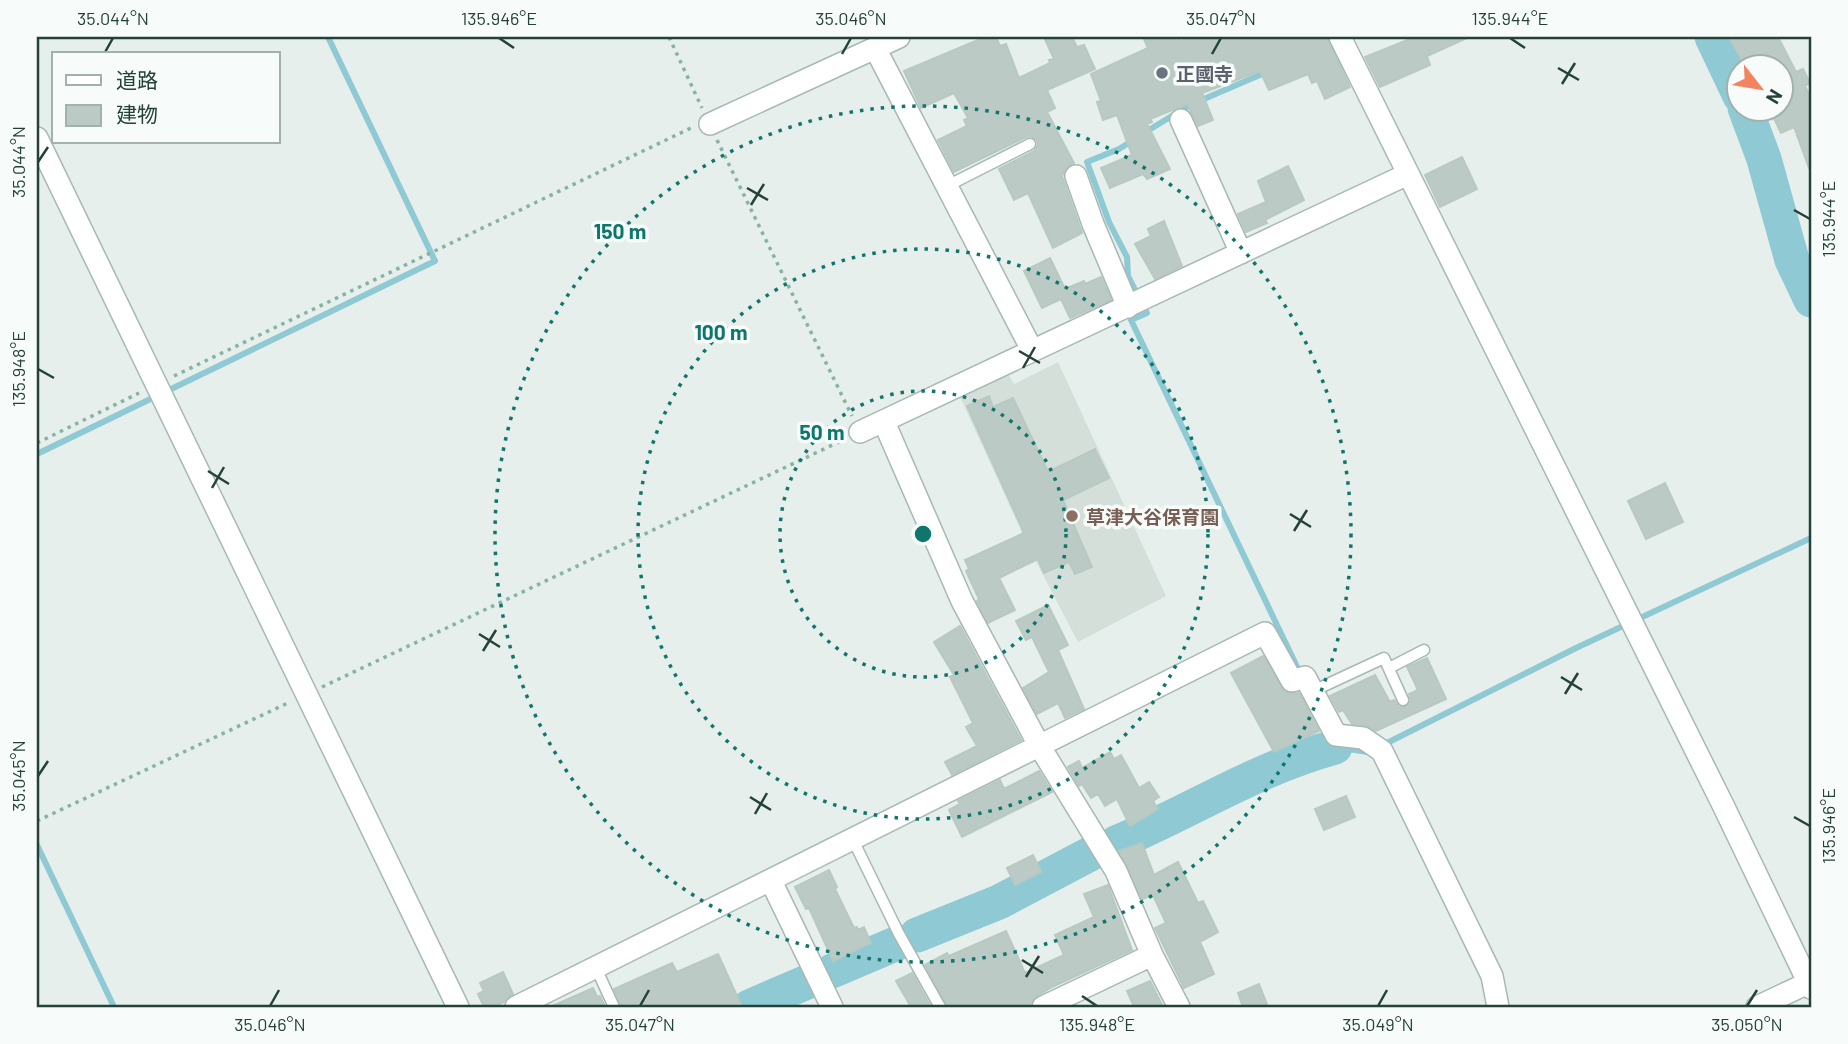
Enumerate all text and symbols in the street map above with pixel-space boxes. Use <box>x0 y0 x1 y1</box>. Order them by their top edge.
text: 35.044°N <box>77 7 149 29</box>
text: 135.946°E <box>461 7 537 29</box>
text: 35.046°N <box>815 7 887 29</box>
text: 35.047°N <box>1186 7 1256 29</box>
text: 135.944°E <box>1472 7 1548 29</box>
legend <box>52 52 280 144</box>
north arrow <box>1726 52 1796 122</box>
place label: 正國寺 <box>1176 62 1233 85</box>
marker: 正國寺 <box>1154 65 1170 81</box>
text: 道路 <box>116 67 158 92</box>
text: N <box>1762 86 1788 108</box>
text: 建物 <box>116 101 158 126</box>
text: 35.044°N <box>7 126 29 198</box>
text: 135.944°E <box>1817 181 1839 257</box>
text: 150 m <box>594 218 646 243</box>
text: 100 m <box>694 319 748 344</box>
text: 135.948°E <box>7 331 29 407</box>
text: 50 m <box>799 419 845 444</box>
place label: 草津大谷保育園 <box>1086 505 1219 528</box>
marker: 草津大谷保育園 <box>1064 508 1080 524</box>
centre of rings <box>911 522 935 546</box>
text: 35.045°N <box>7 740 29 812</box>
text: 135.946°E <box>1817 788 1839 864</box>
text: 35.046°N <box>234 1013 306 1035</box>
text: 35.047°N <box>605 1013 675 1035</box>
text: 135.948°E <box>1059 1013 1135 1035</box>
text: 35.049°N <box>1342 1013 1414 1035</box>
text: 35.050°N <box>1711 1013 1783 1035</box>

